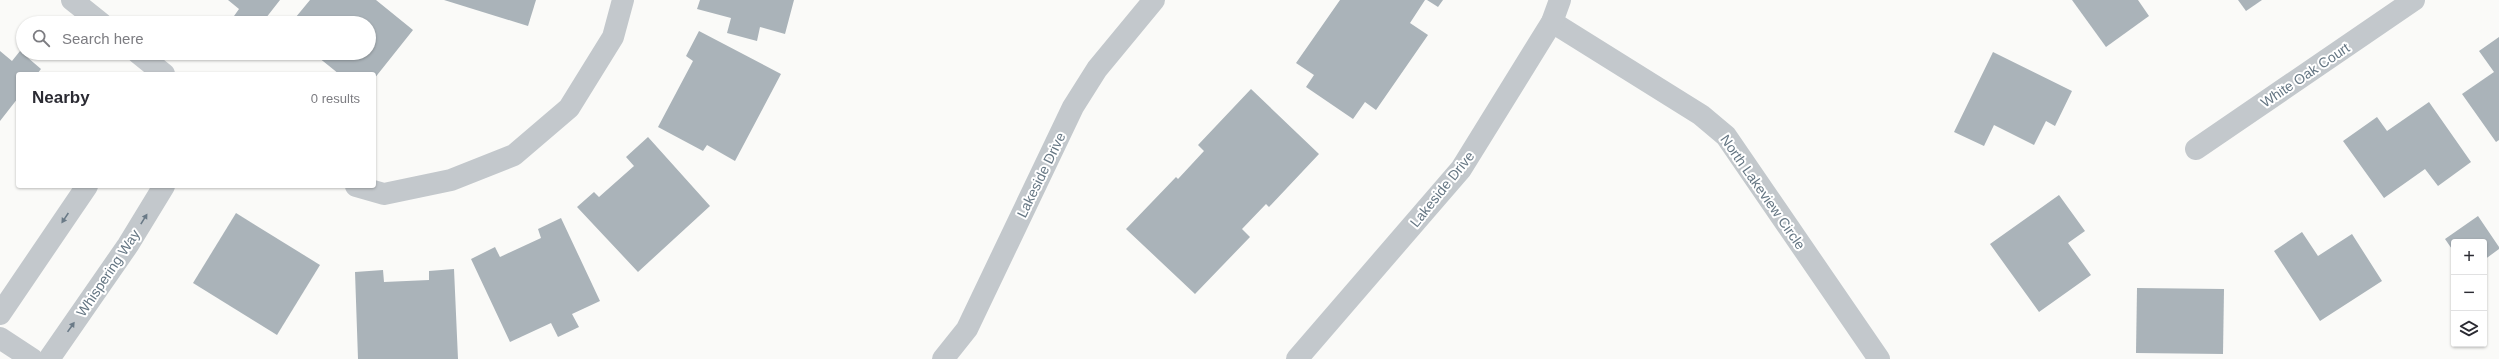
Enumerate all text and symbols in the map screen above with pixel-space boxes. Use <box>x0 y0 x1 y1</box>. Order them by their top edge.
search box <box>16 16 376 60</box>
icon: search <box>30 27 52 49</box>
text: Search here <box>62 30 144 47</box>
street label: White Oak Court <box>2258 39 2352 111</box>
text: Nearby <box>32 88 90 107</box>
text: 0 results <box>311 91 360 106</box>
street label: Lakeside Drive <box>1014 130 1069 220</box>
street label: North Lakeview Circle <box>1717 132 1809 253</box>
street label: Lakeside Drive <box>1407 148 1477 230</box>
one-way arrow <box>61 213 69 223</box>
one-way arrow <box>140 214 148 224</box>
street label: Whispering Way <box>73 226 143 320</box>
map controls <box>2451 239 2487 347</box>
button: + <box>2451 239 2487 275</box>
button: − <box>2451 275 2487 311</box>
button: layers <box>2451 311 2487 347</box>
one-way arrow <box>67 322 75 332</box>

